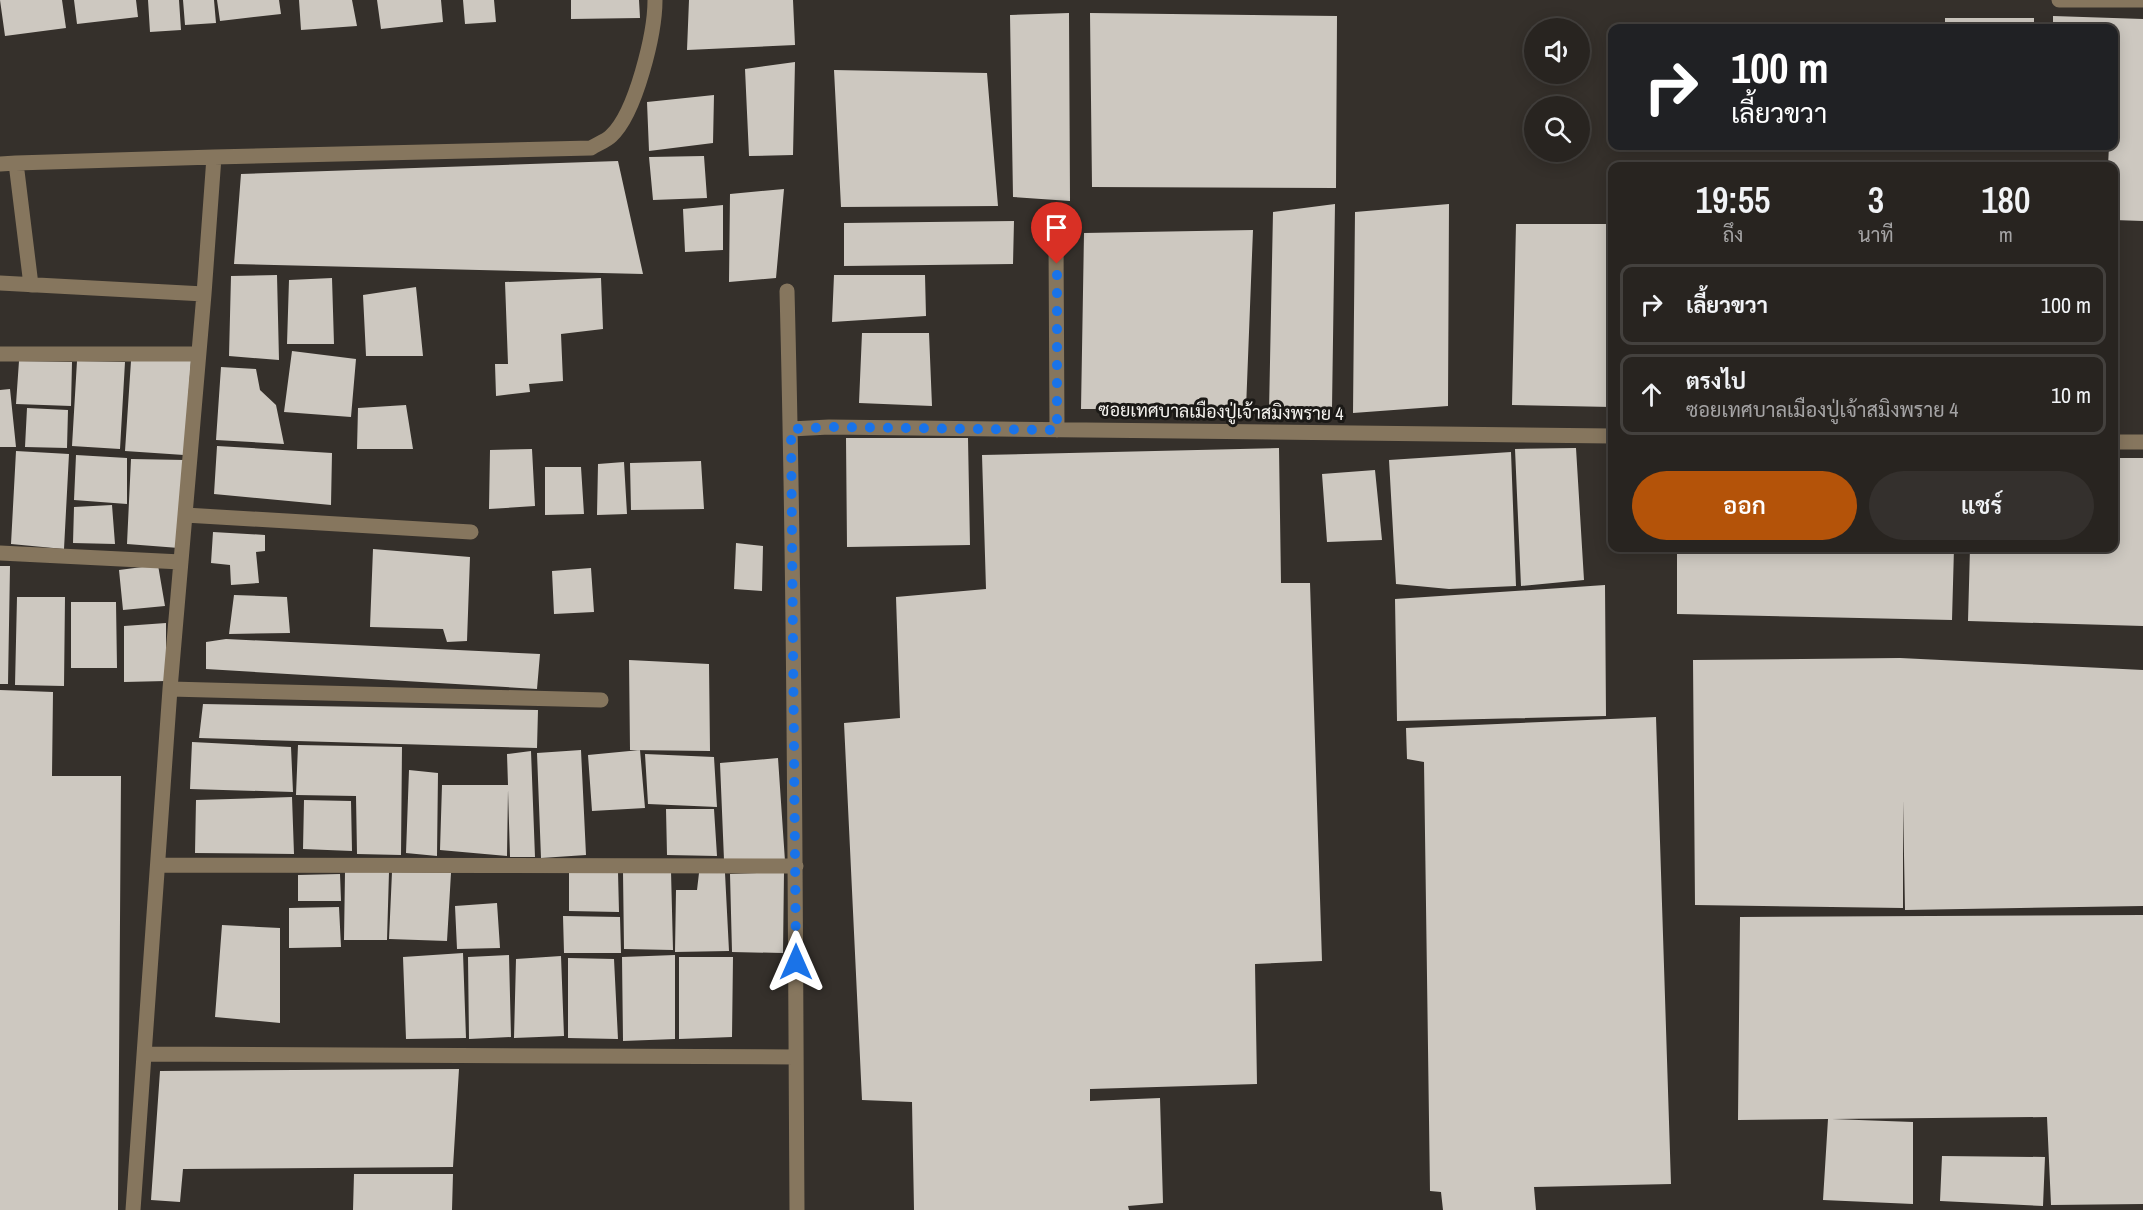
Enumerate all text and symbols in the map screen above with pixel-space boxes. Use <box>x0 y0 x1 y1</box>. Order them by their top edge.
map controls <box>1524 18 1590 162</box>
button: sound <box>1524 18 1590 84</box>
text: 100 m <box>1731 40 1829 96</box>
icon: right <box>1632 48 1710 126</box>
text: เลี้ยวขวา <box>1731 95 1827 131</box>
button: search <box>1524 96 1590 162</box>
text: 19:55 <box>1696 176 1771 224</box>
text: 3 <box>1868 176 1884 224</box>
text: 180 <box>1981 176 2030 224</box>
pin <box>1031 202 1082 264</box>
icon: arrive <box>1040 211 1073 244</box>
text: ถึง <box>1723 221 1743 248</box>
text: นาที <box>1858 221 1894 248</box>
text: m <box>1999 221 2013 248</box>
icon: right <box>1635 288 1668 321</box>
text: เลี้ยวขวา <box>1686 290 1768 320</box>
text: 100 m <box>2041 290 2091 320</box>
text: ตรงไป <box>1686 366 1746 396</box>
icon: ahead <box>1635 378 1668 411</box>
text: 10 m <box>2051 380 2091 410</box>
text: ซอยเทศบาลเมืองปู่เจ้าสมิงพราย 4 <box>1686 396 1958 423</box>
street label: ซอยเทศบาลเมืองปู่เจ้าสมิงพราย 4 <box>1098 397 1344 427</box>
button: ออก <box>1632 471 1857 540</box>
button: แชร์ <box>1869 471 2094 540</box>
position arrow <box>764 930 828 994</box>

